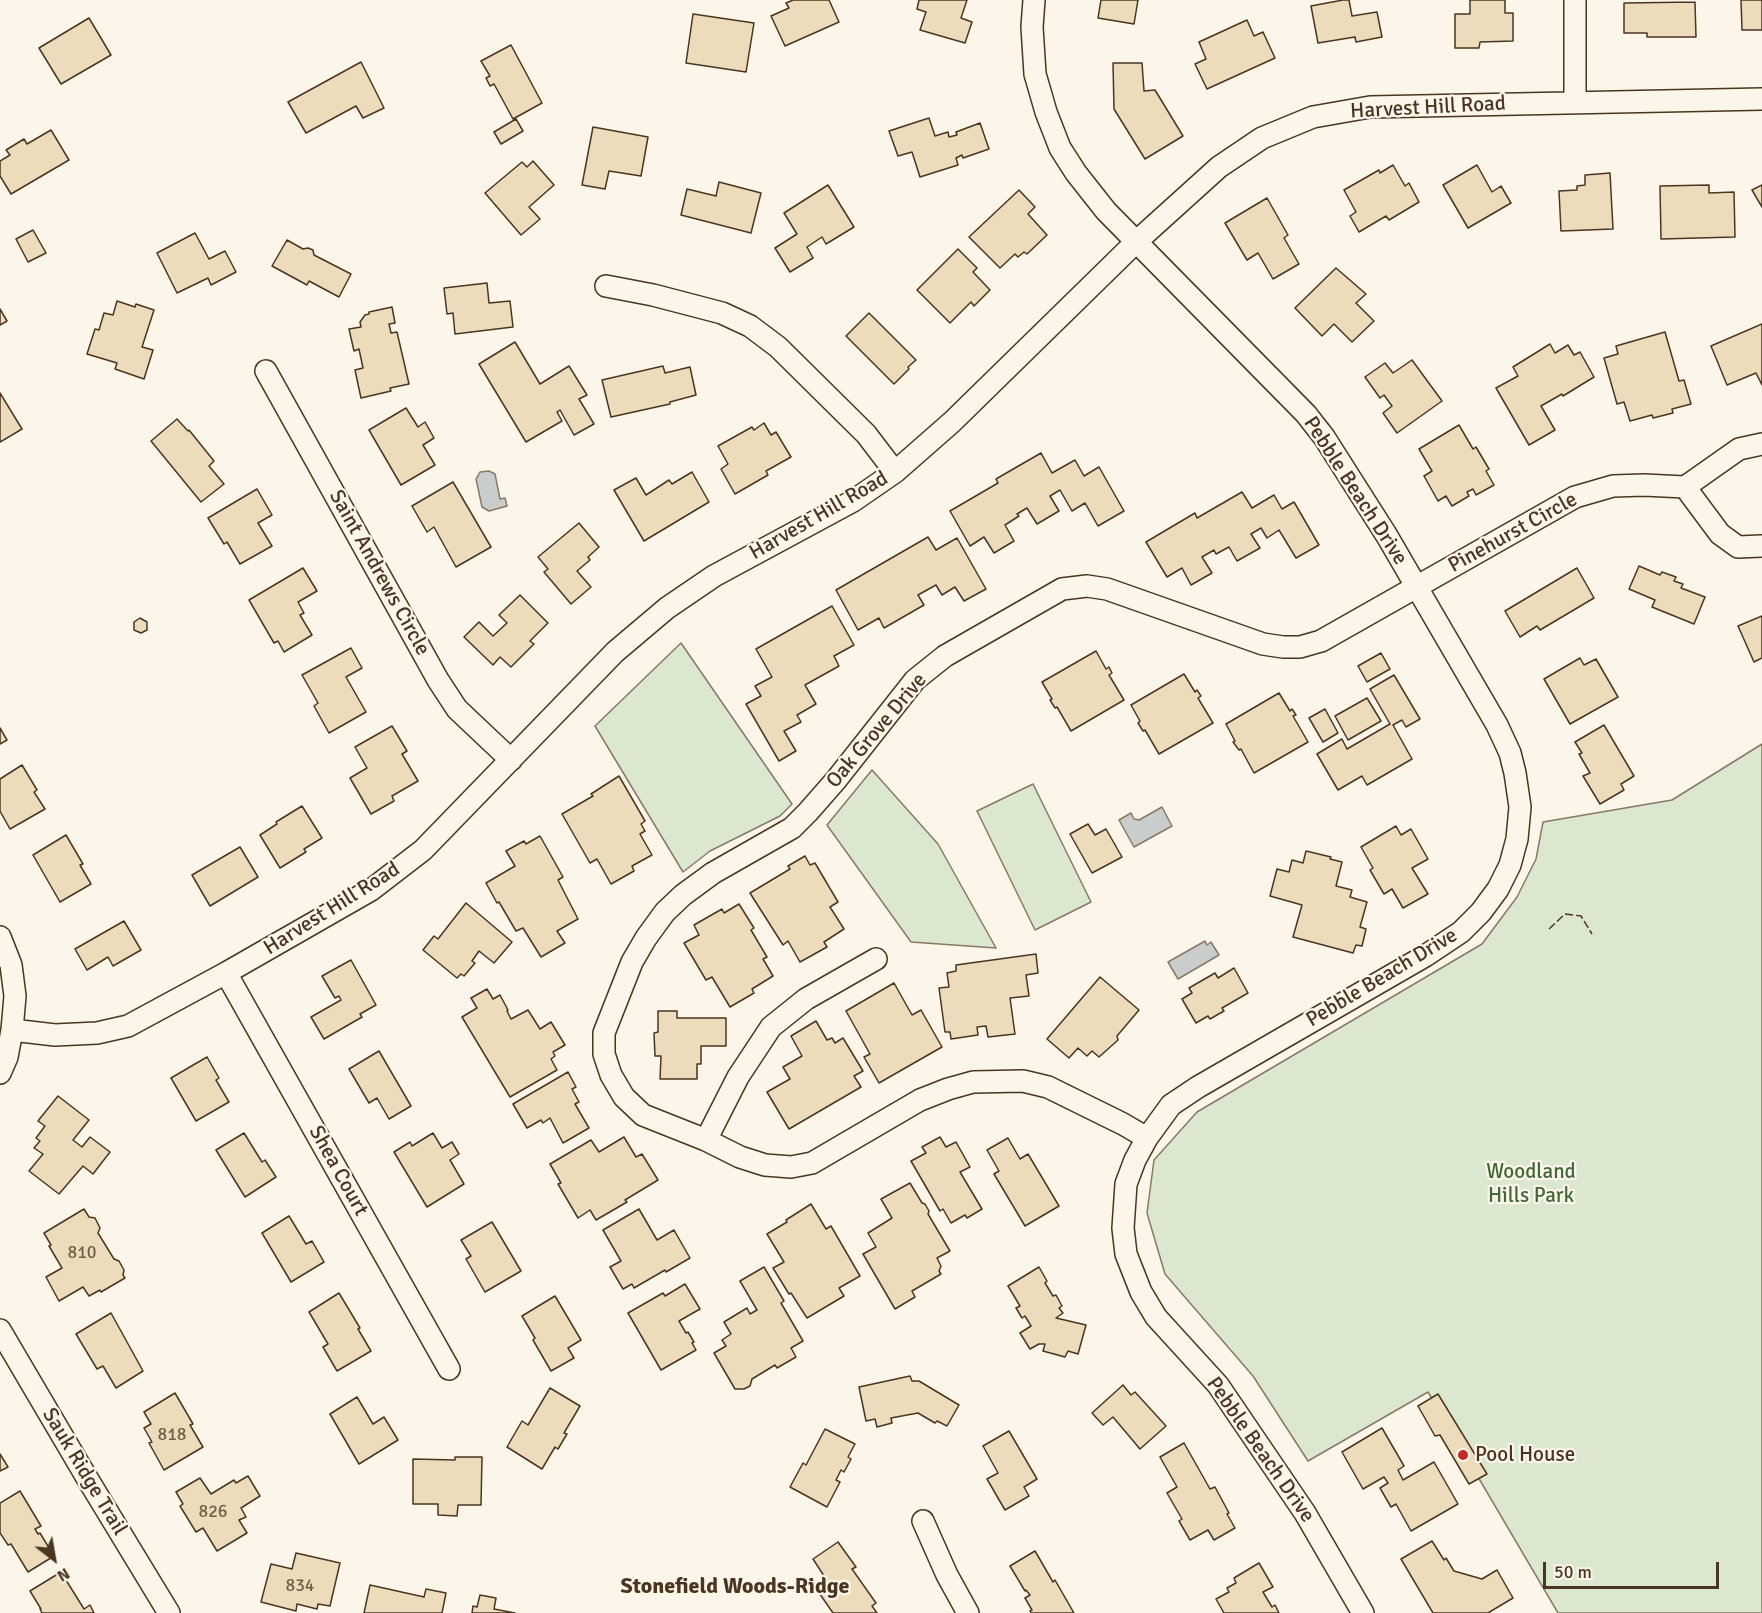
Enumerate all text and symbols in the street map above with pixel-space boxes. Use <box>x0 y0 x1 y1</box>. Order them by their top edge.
street label: Harvest Hill Road <box>1350 91 1506 125</box>
street label: Pebble Beach Drive <box>1298 412 1412 570</box>
street label: Harvest Hill Road <box>745 466 893 566</box>
street label: Saint Andrews Circle <box>323 486 435 660</box>
street label: Pinehurst Circle <box>1444 487 1582 579</box>
street label: Oak Grove Drive <box>822 668 932 794</box>
street label: Harvest Hill Road <box>259 857 405 961</box>
street label: Pebble Beach Drive <box>1302 923 1462 1033</box>
street label: Shea Court <box>303 1121 373 1221</box>
park label: Woodland Hills Park <box>1486 1159 1576 1209</box>
house number: 810 <box>67 1242 97 1264</box>
street label: Pebble Beach Drive <box>1200 1372 1320 1528</box>
street label: Sauk Ridge Trail <box>36 1404 132 1540</box>
house number: 818 <box>157 1424 187 1446</box>
place label: Pool House <box>1475 1442 1575 1468</box>
marker: Pool House <box>1456 1448 1470 1462</box>
house number: 826 <box>198 1501 228 1523</box>
north arrow <box>24 1529 84 1589</box>
scale bar <box>1546 1550 1722 1588</box>
text: 50 m <box>1554 1561 1592 1583</box>
text: N <box>53 1563 73 1586</box>
district label: Stonefield Woods-Ridge <box>621 1574 849 1600</box>
house number: 834 <box>285 1575 315 1597</box>

